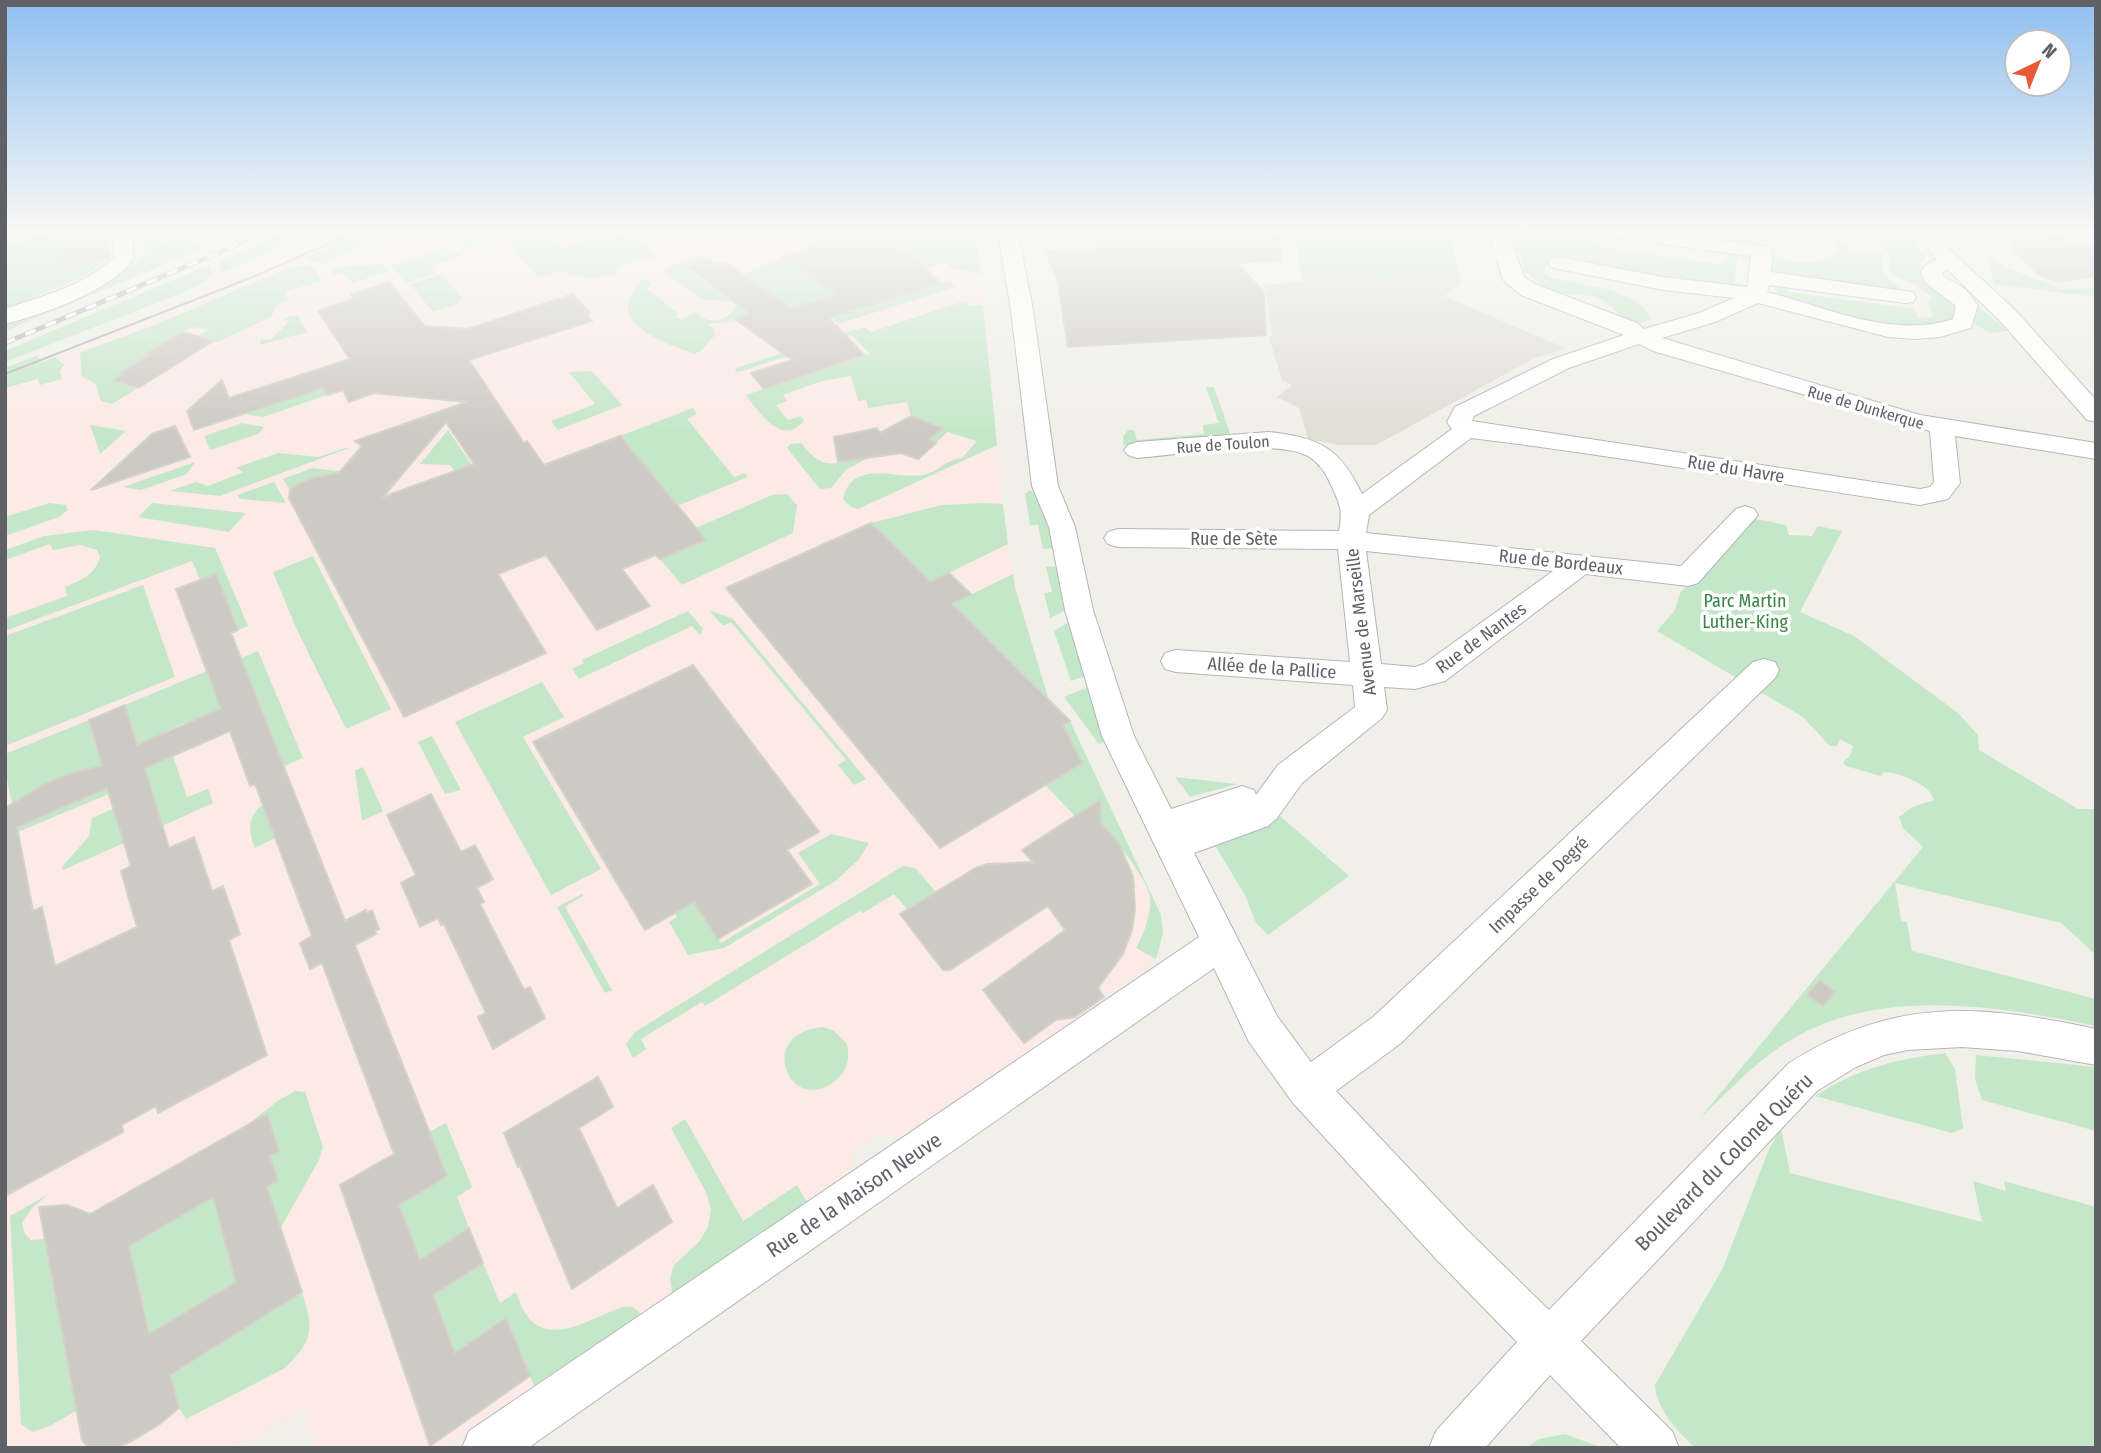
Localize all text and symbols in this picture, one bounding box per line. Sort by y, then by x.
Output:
north arrow [2003,28,2073,98]
text: N [2037,39,2061,63]
street label: Rue de Dunkerque [1805,382,1926,433]
street label: Rue de Toulon [1176,432,1270,457]
street label: Rue du Havre [1686,450,1786,488]
street label: Rue de Sète [1190,528,1278,550]
street label: Rue de Bordeaux [1498,545,1624,579]
street label: Avenue de Marseille [1341,547,1381,697]
park label: Parc Martin Luther-King [1702,590,1788,633]
street label: Rue de Nantes [1431,598,1531,678]
street label: Allée de la Pallice [1207,653,1337,683]
street label: Impasse de Degré [1485,832,1594,938]
street label: Boulevard du Colonel Quéru [1630,1068,1818,1256]
street label: Rue de la Maison Neuve [762,1127,946,1263]

